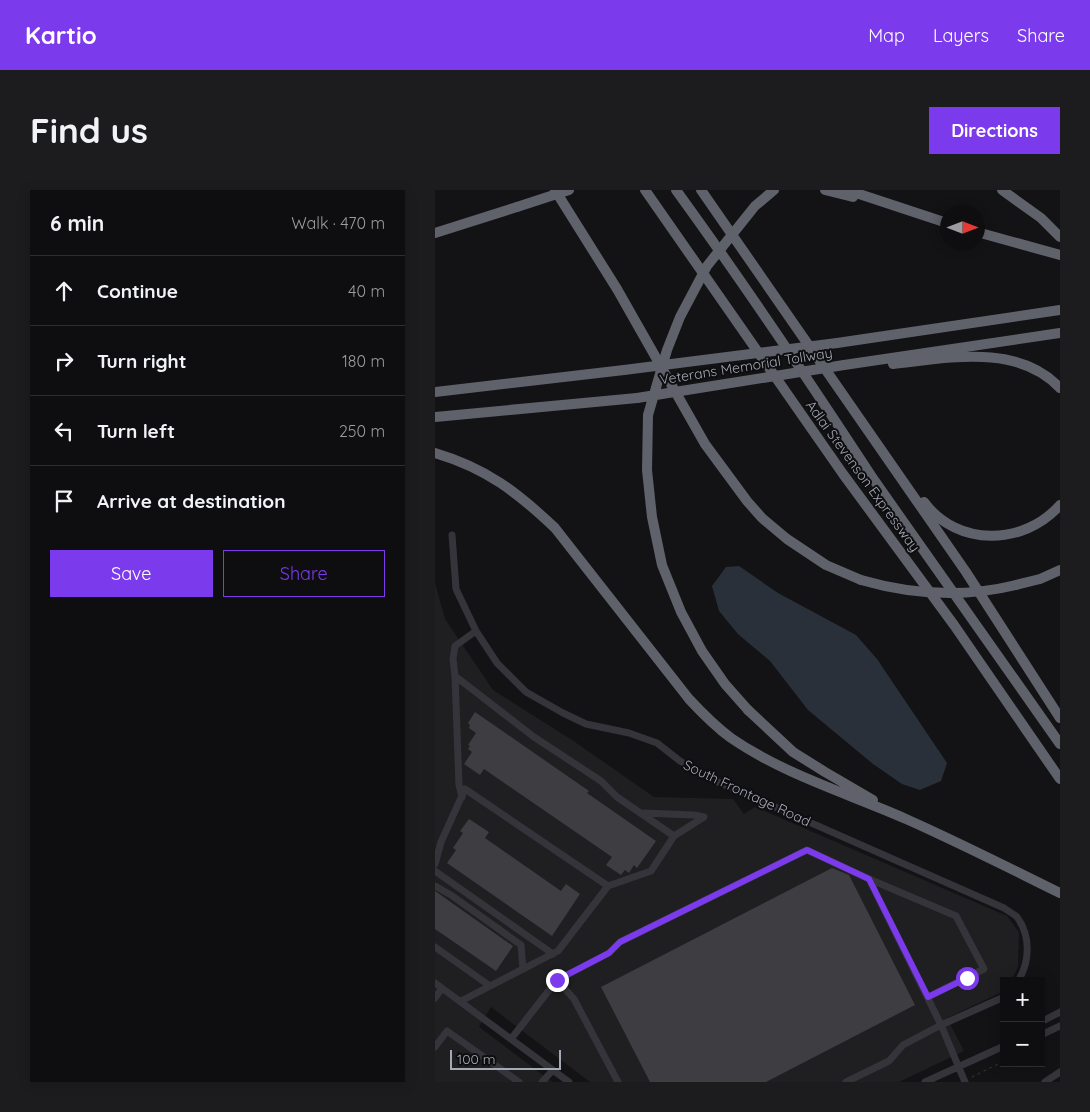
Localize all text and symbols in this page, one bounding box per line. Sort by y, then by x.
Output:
text: Kartio [25,20,97,50]
text: Map [868,24,905,47]
text: Layers [933,24,989,47]
text: Share [1017,24,1065,47]
button: Directions [929,107,1060,154]
text: Find us [30,108,148,152]
north arrow [940,205,985,250]
text: 6 min [50,210,104,236]
text: Walk · 470 m [291,213,385,233]
icon: ahead [50,277,78,305]
text: Continue [97,279,178,303]
text: 40 m [348,281,385,301]
street label: Veterans Memorial Tollway [658,343,834,389]
icon: right [50,347,78,375]
text: Turn right [97,349,186,373]
text: 180 m [342,351,385,371]
street label: Adlai Stevenson Expressway [802,397,924,555]
icon: left [50,417,78,445]
text: Turn left [97,419,175,443]
text: 250 m [339,421,385,441]
icon: arrive [50,487,78,515]
text: Arrive at destination [97,489,286,513]
button: Save [50,550,213,597]
button: Share [223,550,385,597]
street label: South Frontage Road [680,756,814,830]
route start [956,967,979,990]
route end [546,969,569,992]
map controls [1000,977,1045,1067]
button: + [1000,977,1045,1022]
button: − [1000,1022,1045,1067]
scale bar [450,1047,561,1070]
text: 100 m [457,1050,495,1068]

